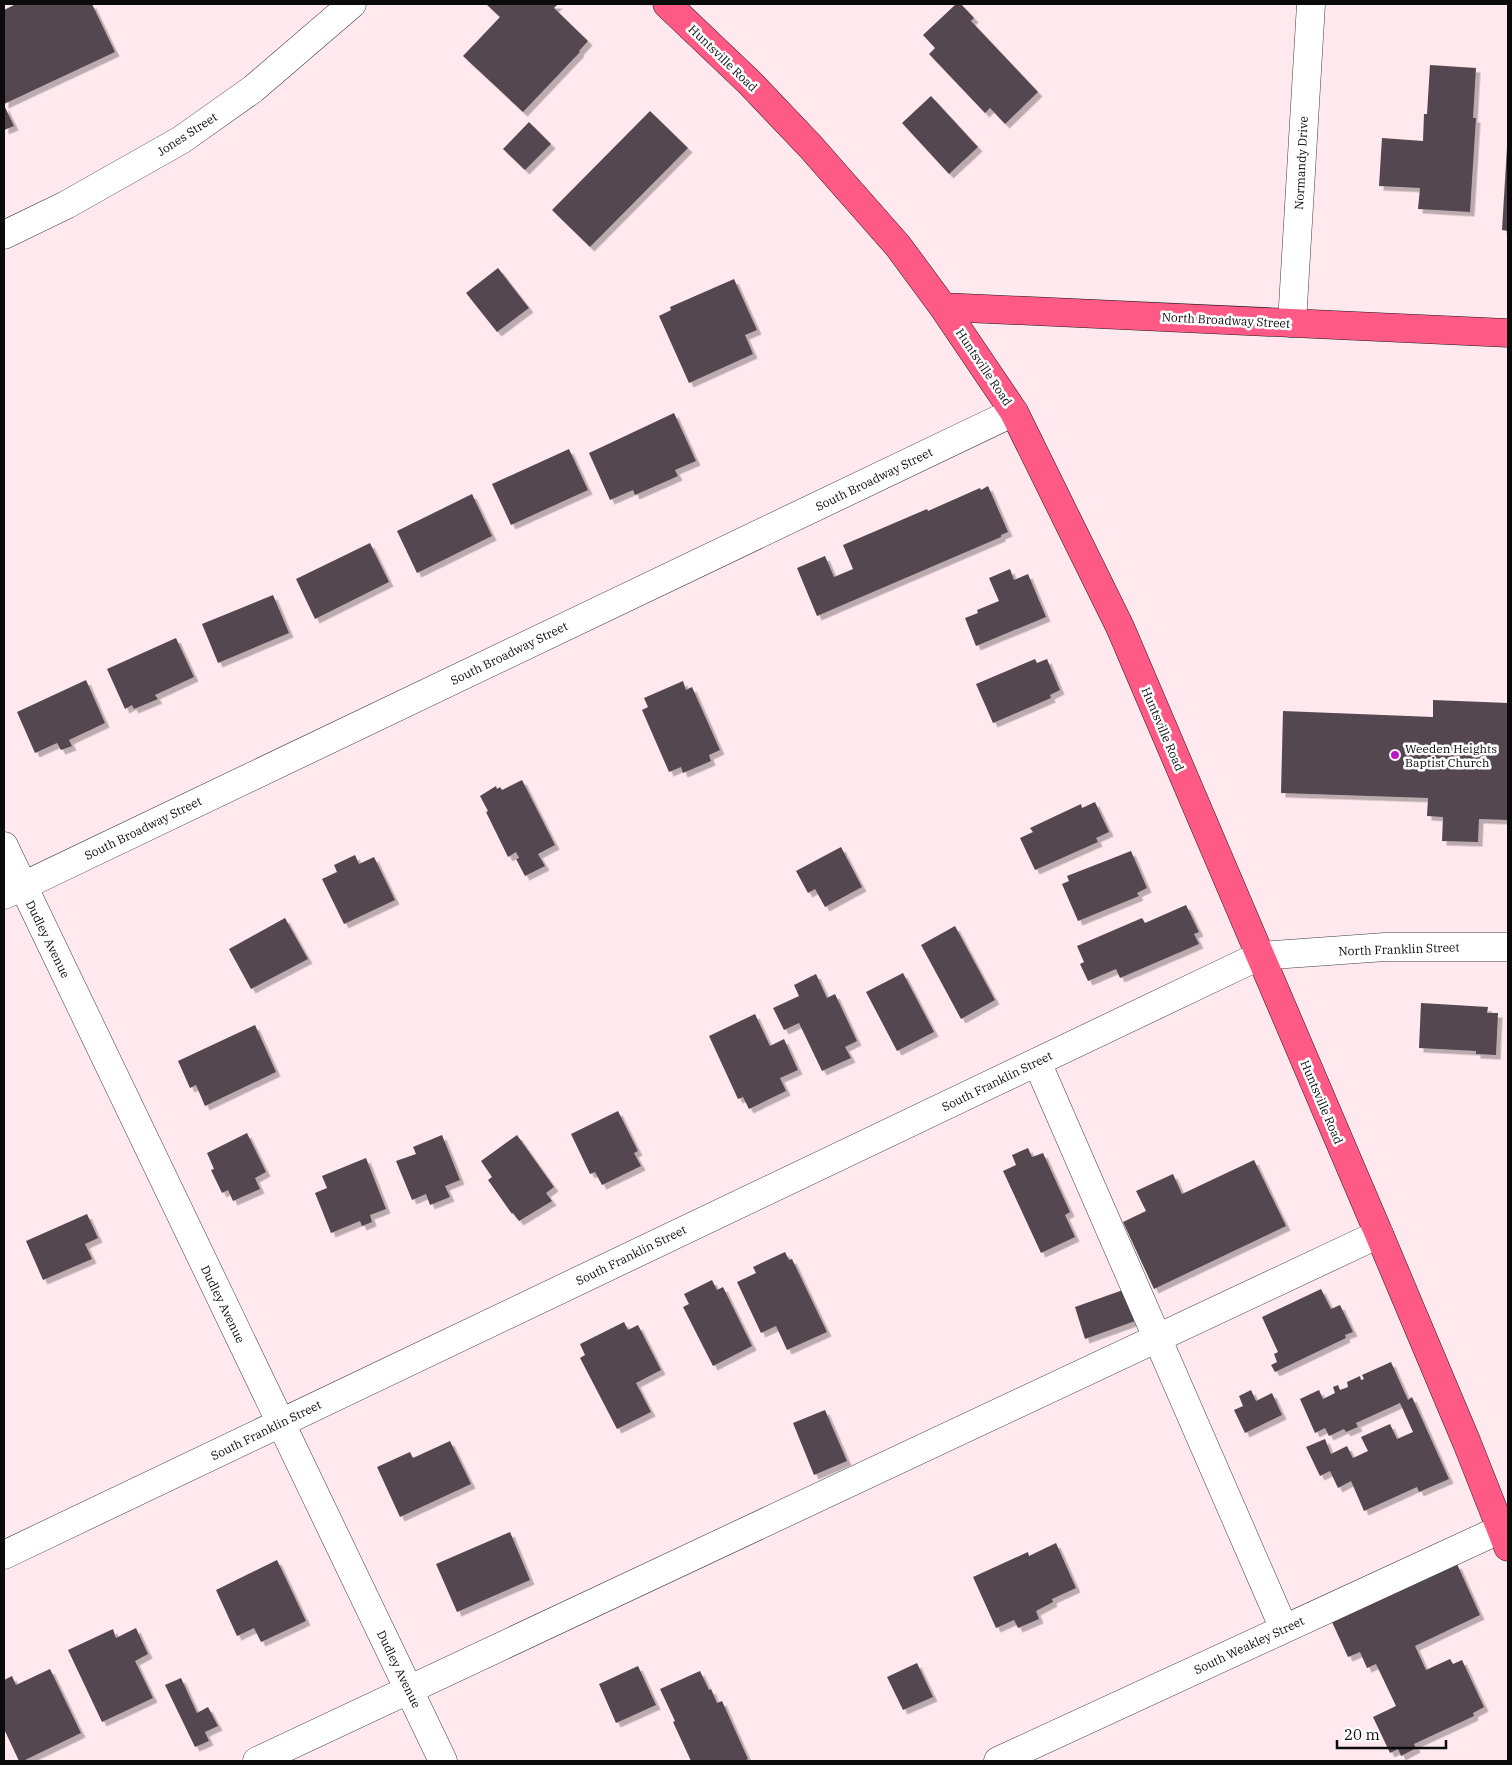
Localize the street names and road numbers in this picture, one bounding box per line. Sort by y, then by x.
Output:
street label: Huntsville Road [686,21,760,95]
street label: Jones Street [154,109,220,159]
street label: Normandy Drive [1291,116,1311,210]
street label: North Broadway Street [1161,309,1291,331]
street label: Huntsville Road [953,326,1015,408]
street label: South Broadway Street [813,444,935,514]
street label: South Broadway Street [448,618,570,688]
street label: Huntsville Road [1139,685,1187,773]
street label: South Broadway Street [82,793,204,863]
street label: Dudley Avenue [23,898,73,980]
street label: North Franklin Street [1338,939,1460,959]
street label: South Franklin Street [939,1048,1055,1114]
street label: Huntsville Road [1298,1058,1346,1146]
street label: South Franklin Street [573,1222,689,1288]
street label: Dudley Avenue [198,1263,248,1345]
street label: South Franklin Street [208,1397,324,1463]
street label: South Weakley Street [1192,1613,1306,1677]
street label: Dudley Avenue [374,1628,424,1710]

